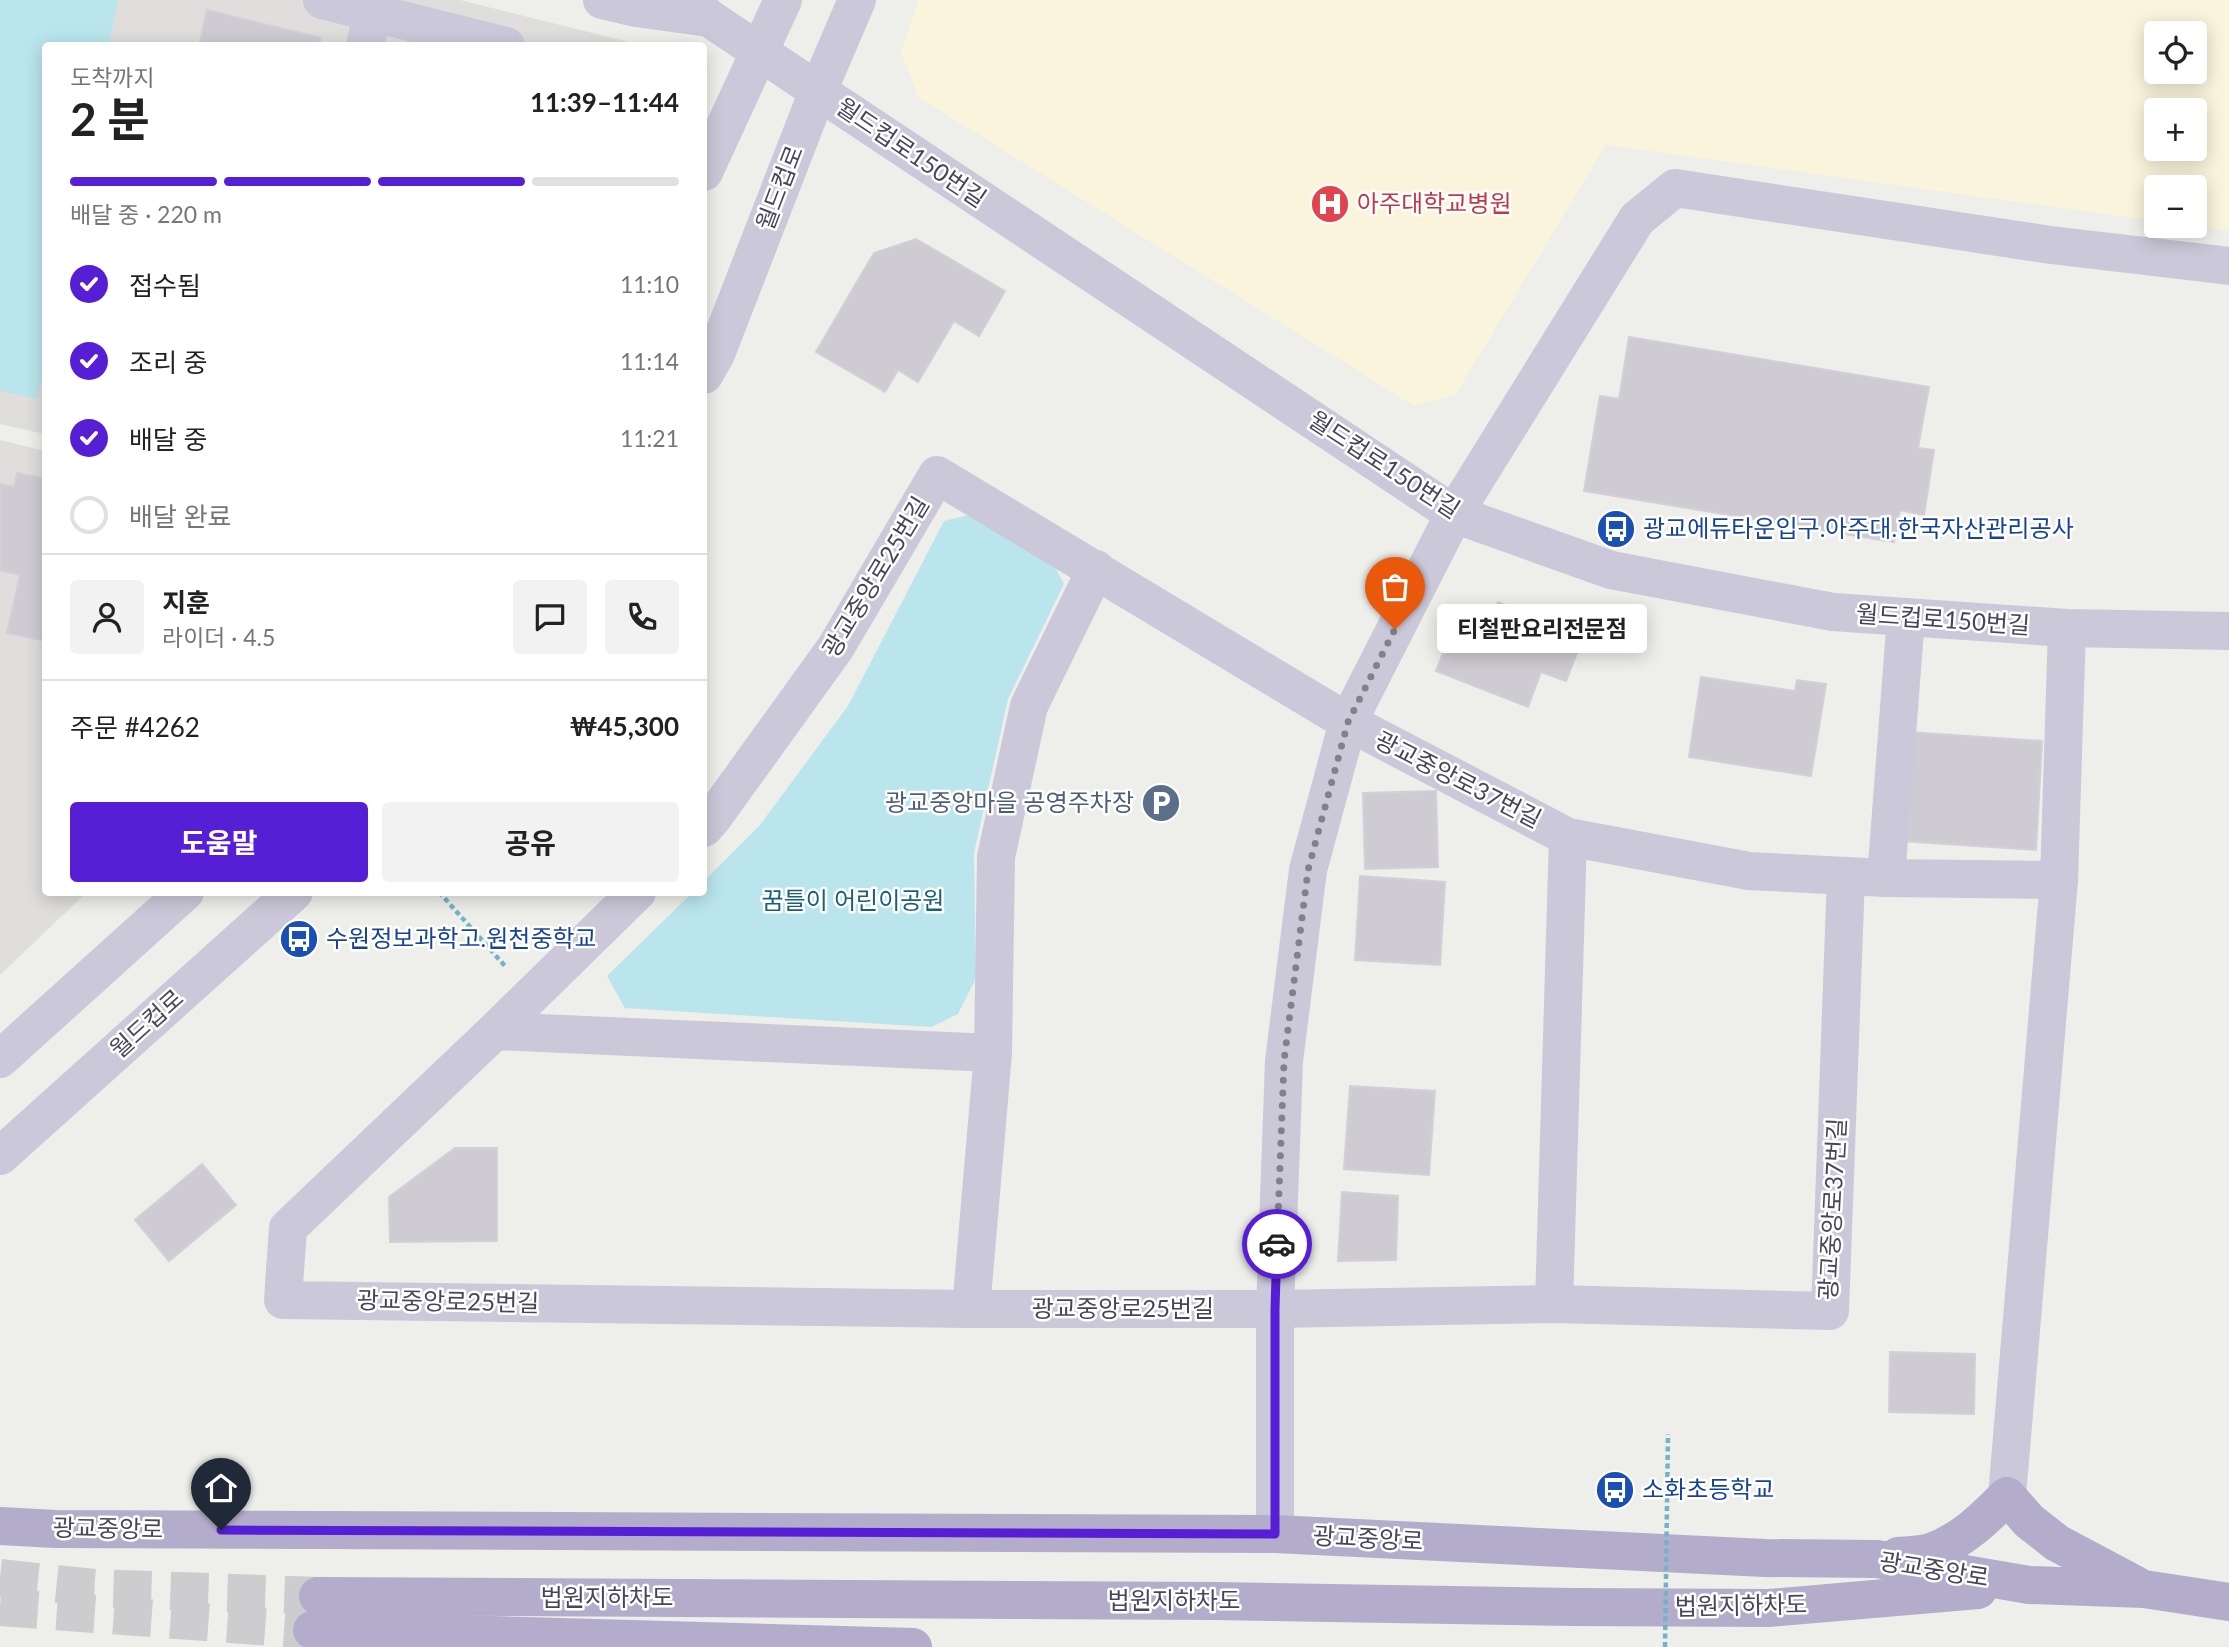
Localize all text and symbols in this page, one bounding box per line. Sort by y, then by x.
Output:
map controls [2144,21,2207,238]
button: locate [2144,21,2207,84]
text: 도착까지 [70,63,155,91]
text: 11:39–11:44 [530,86,679,118]
text: 2 분 [70,91,150,146]
street label: 월드컵로150번길 [832,91,992,212]
button: + [2144,98,2207,161]
street label: 월드컵로 [749,141,808,234]
button: − [2144,175,2207,238]
hospital icon: 아주대학교병원 [1309,183,1351,225]
place label: 아주대학교병원 [1357,188,1512,217]
text: 배달 중 · 220 m [70,200,222,228]
icon: check [70,265,108,303]
text: 접수됨 [129,269,201,301]
text: 11:10 [620,270,679,298]
icon: check [70,342,108,380]
text: 조리 중 [129,346,207,378]
text: 11:14 [620,347,679,375]
street label: 월드컵로150번길 [1304,404,1466,523]
icon: check [70,419,108,457]
text: 배달 중 [129,423,207,455]
text: 11:21 [620,424,679,452]
street label: 광교중앙로25번길 [815,491,934,662]
text: 배달 완료 [129,500,231,532]
bus stop icon: 광교에듀타운입구.아주대.한국자산관리공사 [1595,508,1637,550]
place label: 광교에듀타운입구.아주대.한국자산관리공사 [1643,513,2074,542]
pin [1365,557,1425,629]
icon: bag [1376,568,1414,606]
button: person [70,580,144,654]
button: chat [513,580,587,654]
button: phone [605,580,679,654]
text: 지훈 [162,586,210,618]
street label: 월드컵로150번길 [1855,598,2031,639]
callout: 티철판요리전문점 [1437,604,1647,654]
text: 티철판요리전문점 [1457,614,1627,642]
text: 라이더 · 4.5 [162,623,275,651]
text: ₩45,300 [569,710,679,742]
text: 주문 #4262 [70,711,200,743]
street label: 광교중앙로37번길 [1371,724,1547,833]
parking icon: 광교중앙마을 공영주차장 [1140,782,1182,824]
place label: 광교중앙마을 공영주차장 [885,787,1134,816]
button: 도움말 [70,802,368,882]
button: 공유 [382,802,679,882]
park label: 꿈틀이 어린이공원 [762,885,944,914]
bus stop icon: 수원정보과학고.원천중학교 [278,918,320,960]
place label: 수원정보과학고.원천중학교 [326,923,597,952]
street label: 월드컵로 [103,983,189,1063]
street label: 광교중앙로37번길 [1812,1117,1851,1301]
courier [1242,1209,1312,1279]
icon: car [1258,1225,1296,1263]
street label: 광교중앙로25번길 [357,1284,539,1317]
street label: 광교중앙로25번길 [1032,1293,1214,1322]
pin [191,1458,251,1530]
icon: home [202,1469,240,1507]
bus stop icon: 소화초등학교 [1594,1469,1636,1511]
place label: 소화초등학교 [1642,1474,1774,1503]
street label: 광교중앙로 [53,1512,163,1543]
street label: 광교중앙로 [1312,1520,1424,1555]
street label: 광교중앙로 [1877,1546,1991,1591]
street label: 법원지하차도 [541,1582,673,1611]
street label: 법원지하차도 [1108,1585,1240,1614]
street label: 법원지하차도 [1674,1589,1807,1620]

